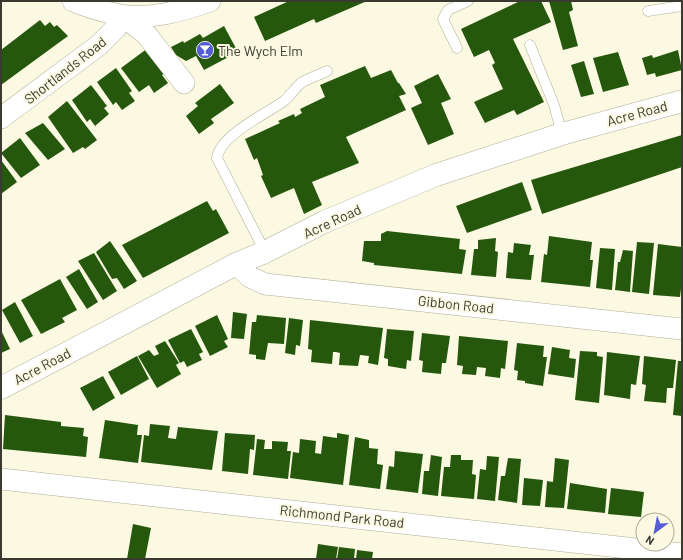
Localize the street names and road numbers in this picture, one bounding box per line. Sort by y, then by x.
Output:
street label: Shortlands Road [21,33,109,107]
street label: Acre Road [605,97,669,129]
street label: Acre Road [300,200,364,242]
street label: Gibbon Road [417,292,495,316]
street label: Acre Road [11,344,73,388]
street label: Richmond Park Road [279,501,405,531]

